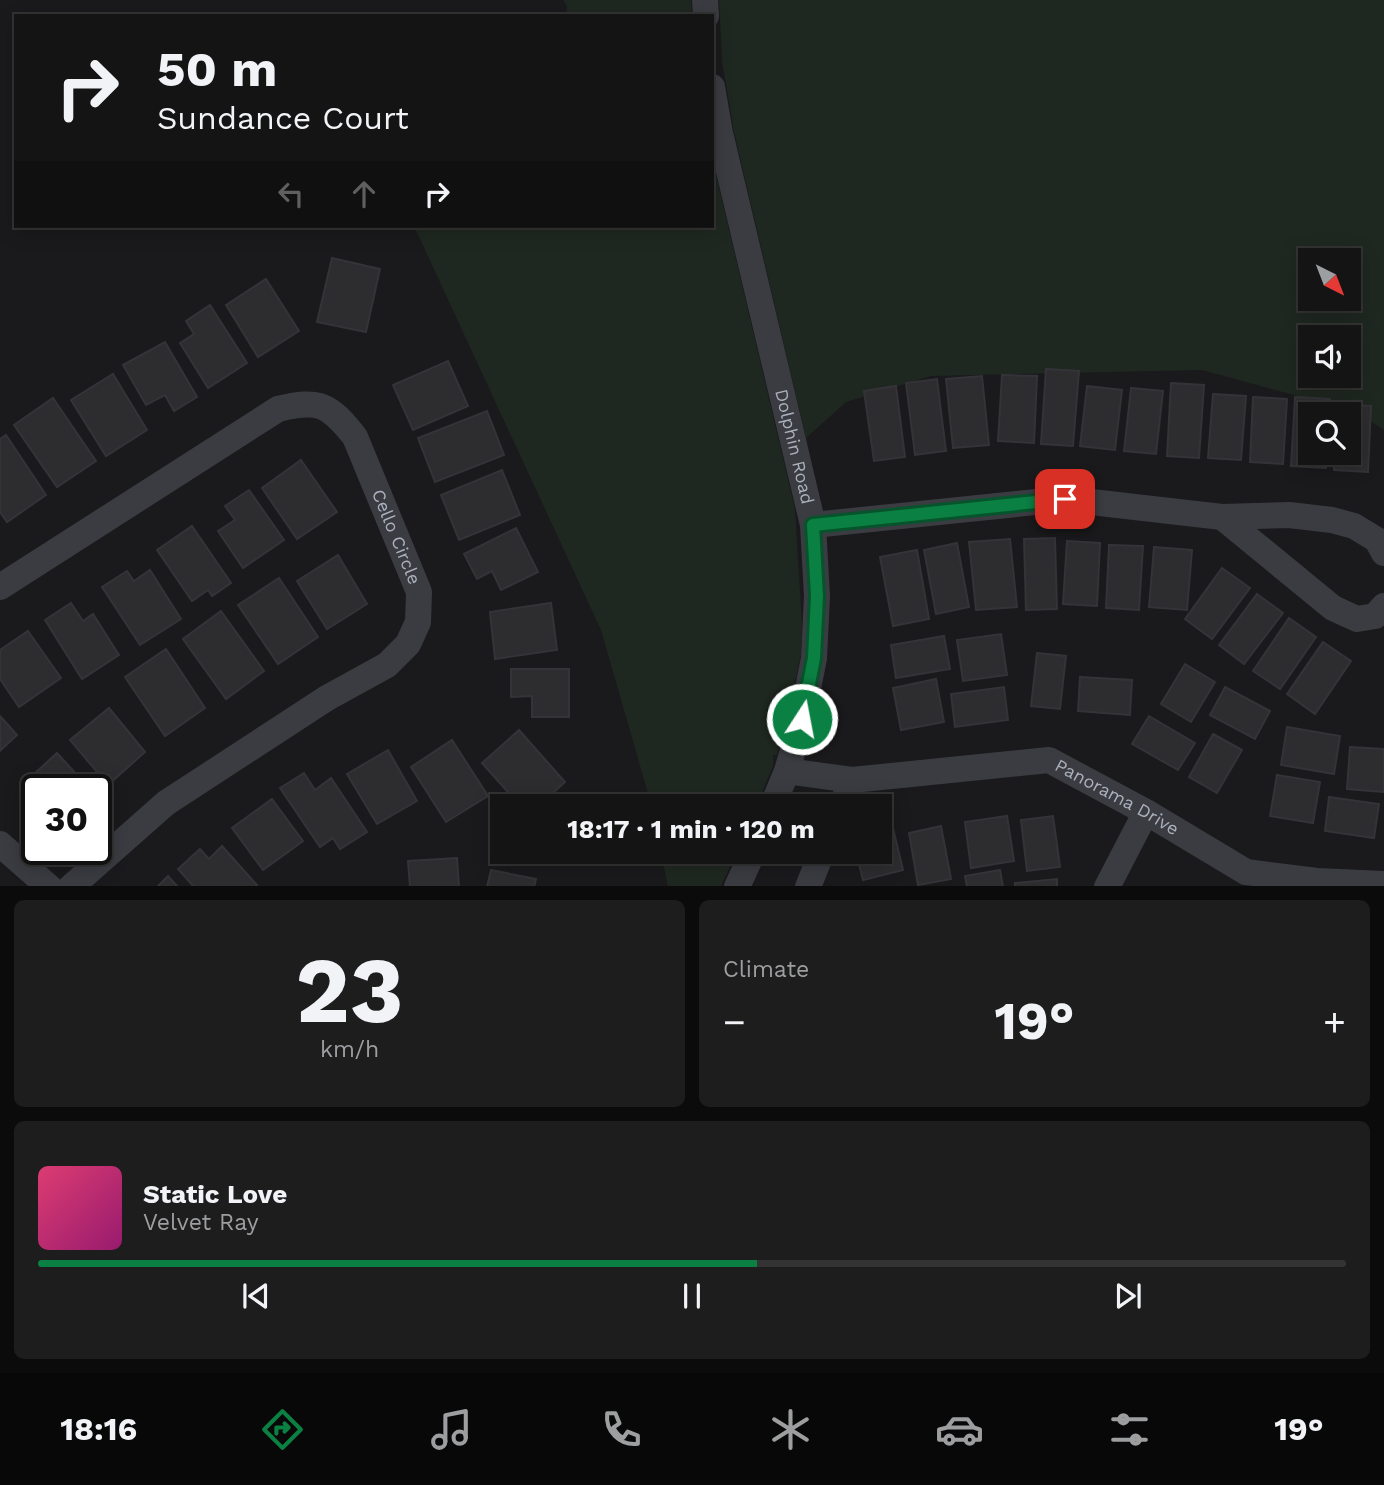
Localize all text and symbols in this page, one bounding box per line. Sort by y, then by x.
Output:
text: 50 m [157,40,277,98]
icon: right [42,42,133,133]
text: Sundance Court [157,99,409,137]
icon: left [272,175,310,213]
icon: ahead [345,175,383,213]
icon: right [418,175,456,213]
north arrow [1298,248,1362,312]
map controls [1298,248,1361,465]
button: sound [1298,325,1361,388]
street label: Dolphin Road [771,387,819,506]
button: search [1298,402,1361,465]
pin [1035,469,1095,529]
icon: arrive [1046,480,1084,518]
street label: Cello Circle [368,486,426,587]
position arrow [765,682,839,756]
street label: Panorama Drive [1051,754,1183,839]
speed limit sign: 30 [21,774,112,865]
text: 18:17 · 1 min · 120 m [567,814,815,844]
text: 23 [295,937,404,1044]
text: Climate [723,956,809,983]
text: 19° [994,991,1075,1052]
text: − [723,1000,746,1044]
text: + [1323,1000,1346,1044]
text: km/h [320,1036,379,1063]
text: Static Love [143,1179,287,1209]
text: Velvet Ray [143,1209,259,1236]
icon: previous [237,1277,275,1315]
icon: pause [673,1277,711,1315]
icon: next [1109,1277,1147,1315]
icon: directions [258,1405,307,1454]
icon: music [427,1405,476,1454]
icon: phone [597,1405,646,1454]
icon: climate [766,1405,815,1454]
icon: car [935,1405,984,1454]
icon: filters [1105,1405,1154,1454]
text: 18:16 [60,1410,137,1448]
text: 19° [1274,1410,1324,1448]

